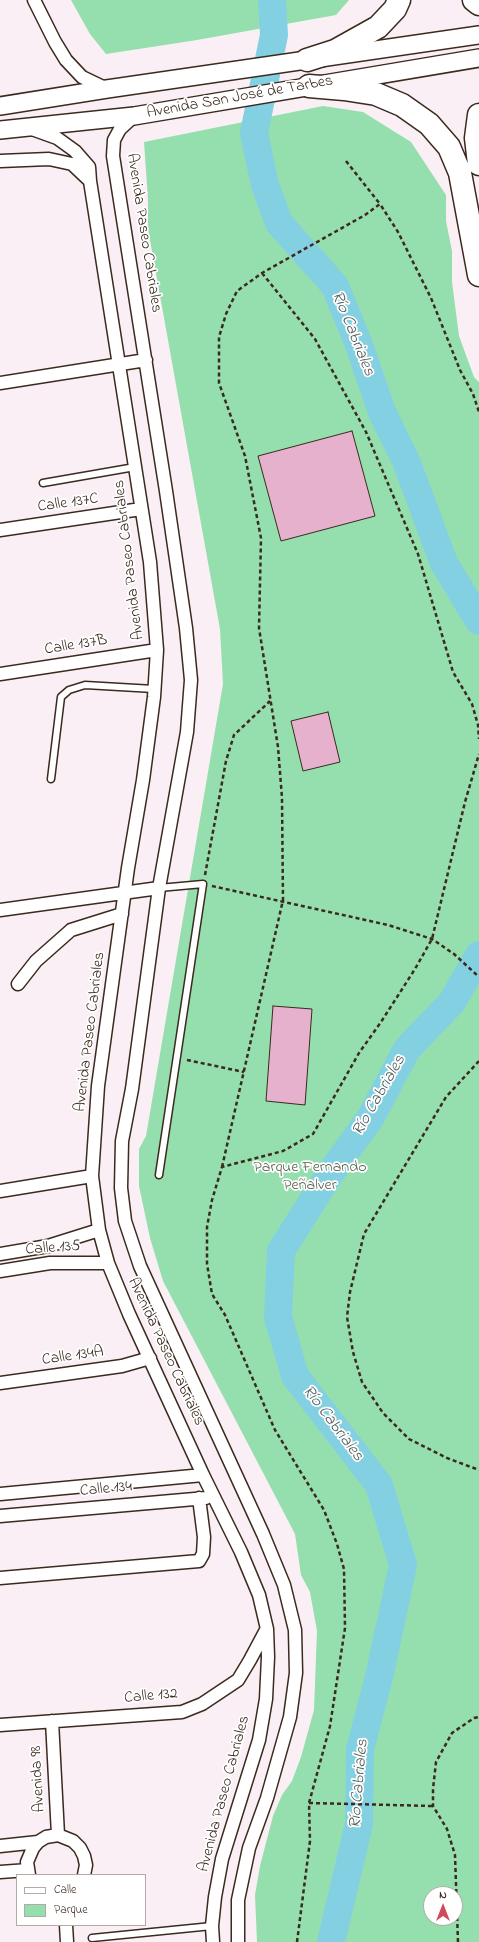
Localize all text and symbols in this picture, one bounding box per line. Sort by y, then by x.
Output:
street label: Avenida San José de Tarbes [145,72,335,124]
street label: Avenida Paseo Cabriales [121,152,165,314]
water label: Río Cabriales [326,289,378,379]
street label: Avenida Paseo Cabriales [111,479,149,641]
street label: Calle 137C [36,490,100,518]
street label: Calle 137B [43,632,109,660]
street label: Avenida Paseo Cabriales [72,951,110,1113]
water label: Río Cabriales [349,1052,411,1140]
park label: Parque Fernando Peñalver [253,1158,367,1196]
street label: Calle 135 [25,1238,81,1260]
street label: Avenida Paseo Cabriales [122,1275,208,1429]
street label: Calle 134A [41,1343,105,1371]
water label: Río Cabriales [297,1382,367,1466]
street label: Calle 134 [79,1478,133,1502]
street label: Calle 132 [123,1685,179,1709]
street label: Avenida Paseo Cabriales [195,1714,255,1874]
water label: Río Cabriales [346,1738,374,1830]
street label: Avenida 98 [28,1745,50,1813]
legend [16,1874,146,1926]
text: Calle [54,1881,76,1899]
north arrow [423,1886,463,1926]
text: N [439,1887,447,1903]
text: Parque [54,1901,88,1919]

